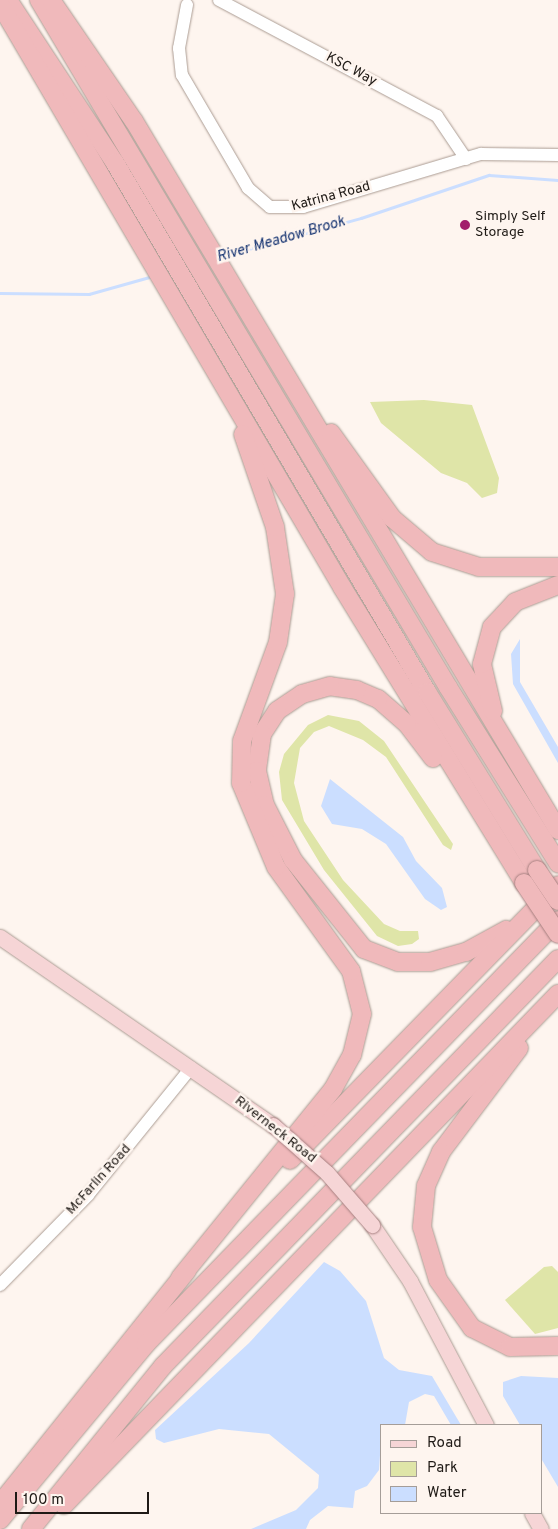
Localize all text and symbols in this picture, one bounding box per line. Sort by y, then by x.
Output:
street label: KSC Way [322,50,380,90]
street label: Katrina Road [290,178,372,216]
place label: Simply Self Storage [475,209,545,242]
water label: River Meadow Brook [215,213,347,267]
marker: Simply Self Storage [459,219,471,231]
street label: Riverneck Road [231,1093,319,1167]
street label: McFarlin Road [63,1141,135,1219]
legend [380,1424,543,1514]
text: Road [427,1434,462,1453]
text: Park [427,1459,458,1478]
scale bar [18,1482,151,1514]
text: Water [427,1484,466,1503]
text: 100 m [23,1491,64,1510]

